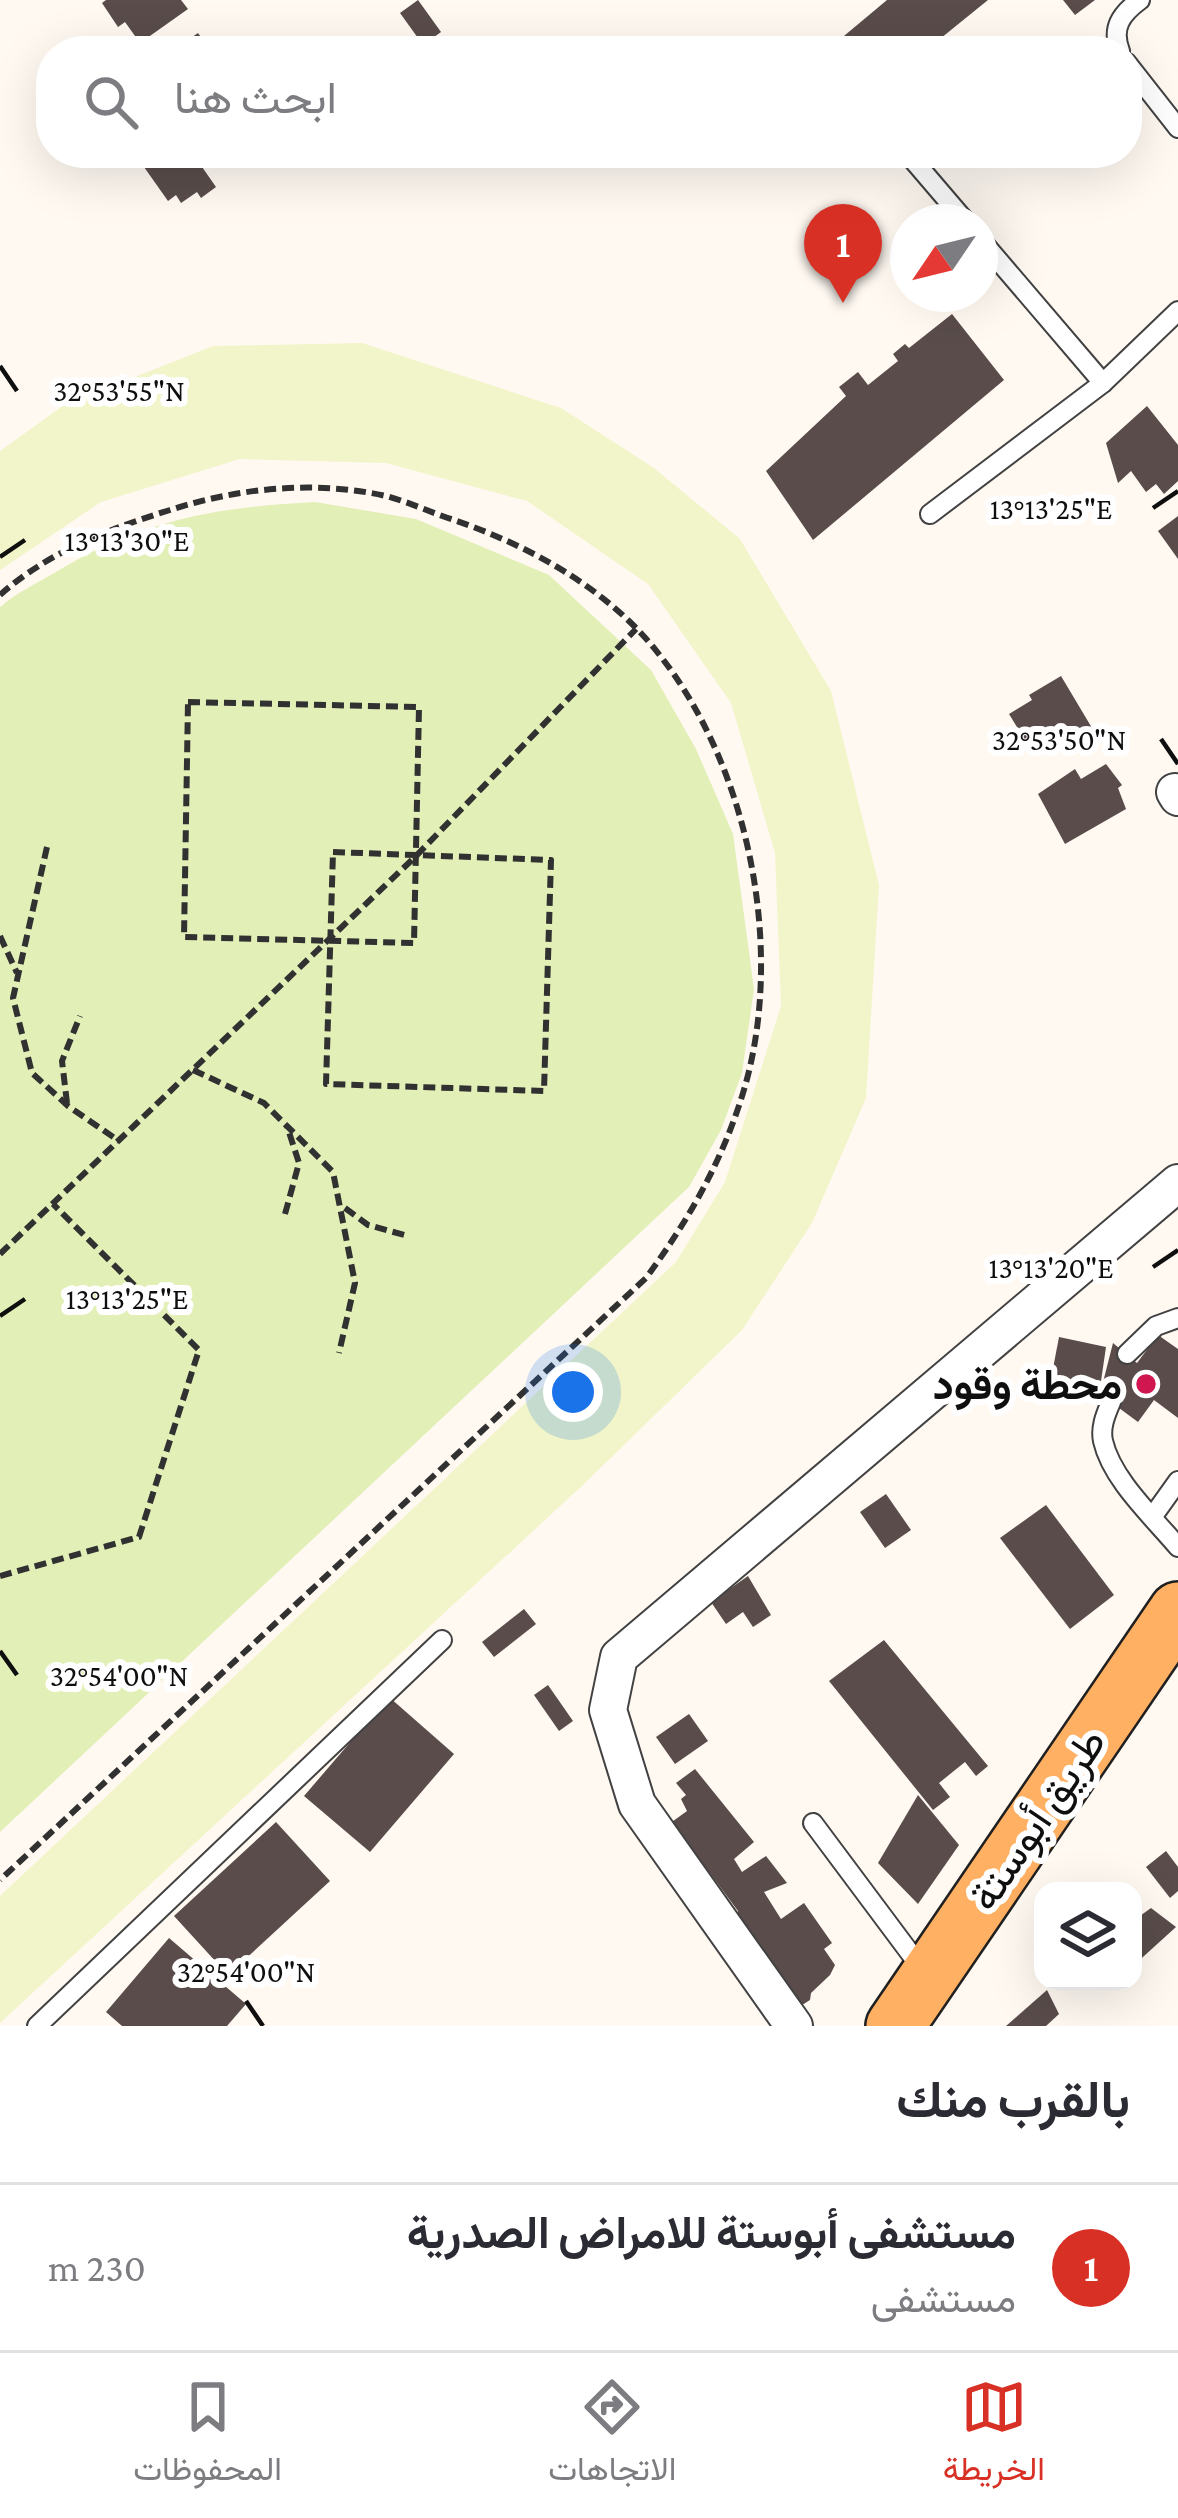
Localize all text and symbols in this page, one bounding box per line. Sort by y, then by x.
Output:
search box [36,36,1142,168]
icon: search [78,69,144,135]
text: ابحث هنا [174,73,337,123]
pin: 1 [804,204,882,303]
north arrow [890,204,998,312]
text: 32°53'55"N [53,374,185,407]
text: 13°13'25"E [990,492,1112,525]
text: 13°13'30"E [65,524,189,557]
text: 32°53'50"N [992,723,1126,756]
text: 13°13'20"E [988,1251,1114,1284]
text: 13°13'25"E [66,1282,188,1315]
place label: محطة وقود [933,1361,1122,1411]
your location [543,1362,603,1422]
marker: محطة وقود [1133,1371,1159,1397]
text: 32°54'00"N [50,1659,188,1692]
street label: طريق أبوستة [959,1719,1117,1920]
map controls [1034,1882,1142,1990]
button: layers [1034,1882,1142,1990]
text: 32°54'00"N [177,1955,315,1988]
text: بالقرب منك [896,2071,1130,2128]
text: مستشفى أبوستة للامراض الصدرية [407,2208,1016,2258]
text: 230 m [48,2246,146,2289]
text: 1 [1084,2246,1098,2289]
text: مستشفى [871,2277,1016,2320]
tab: المحفوظات [133,2374,282,2498]
tab: الاتجاهات [548,2374,676,2498]
tab: الخريطة [943,2374,1045,2498]

